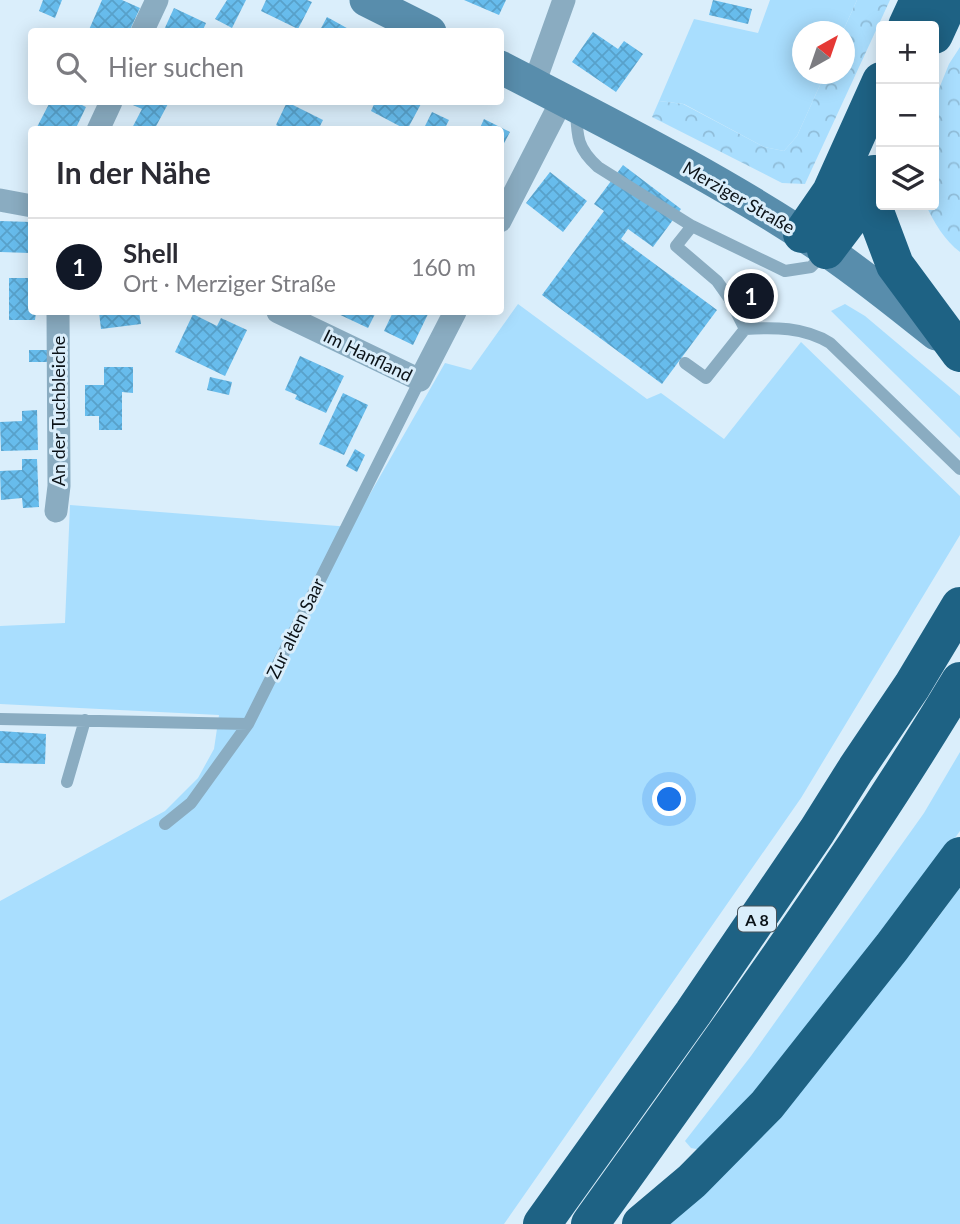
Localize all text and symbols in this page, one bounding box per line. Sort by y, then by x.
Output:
north arrow [792,21,855,84]
map controls [876,21,939,210]
button: + [876,21,939,84]
search box [28,28,504,105]
icon: search [52,48,90,86]
text: Hier suchen [108,51,244,83]
button: − [876,84,939,147]
button: layers [876,147,939,210]
text: In der Nähe [56,154,211,190]
street label: Merziger Straße [679,156,799,238]
text: Shell [123,237,179,269]
text: 1 [72,253,86,281]
text: 160 m [411,253,476,281]
text: Ort · Merziger Straße [123,269,336,297]
pin: 1 [728,270,774,322]
street label: Im Hanfland [320,324,416,386]
street label: An der Tuchbleiche [47,336,69,486]
street label: Zur alten Saar [261,574,329,682]
your location [652,782,686,816]
road number: A 8 [738,906,776,931]

